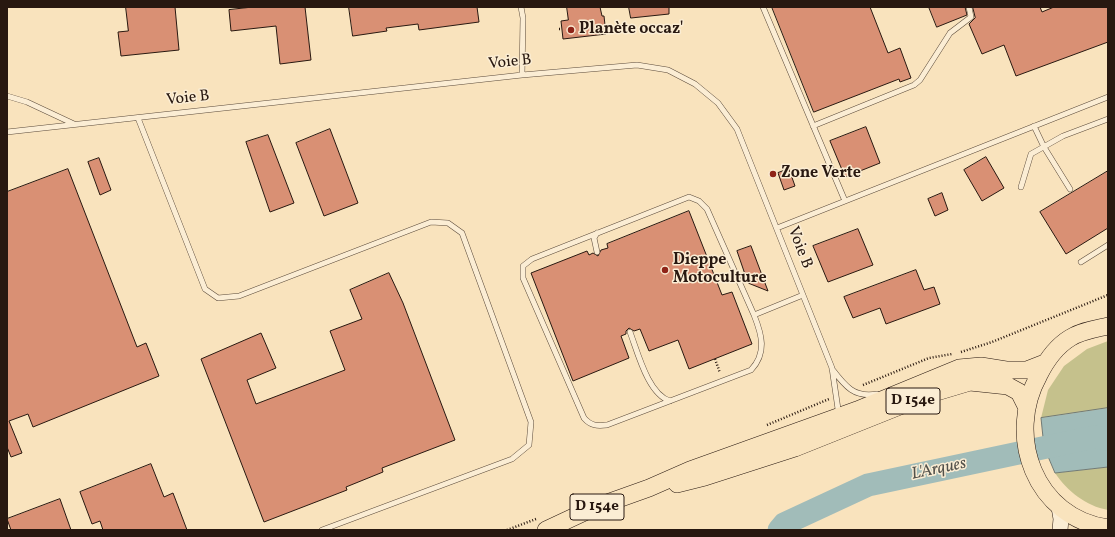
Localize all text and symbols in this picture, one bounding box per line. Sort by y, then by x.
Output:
place label: Planète occaz' [579,20,683,40]
marker: Planète occaz' [566,25,576,35]
street label: Voie B [487,51,533,75]
street label: Voie B [165,87,211,111]
place label: Zone Verte [781,164,861,184]
marker: Zone Verte [768,169,778,179]
street label: Voie B [782,224,816,272]
place label: Dieppe Motoculture [673,251,767,289]
marker: Dieppe Motoculture [660,265,670,275]
road number: D 154e [886,388,940,414]
water label: L'Arques [910,454,968,486]
road number: D 154e [570,494,624,520]

